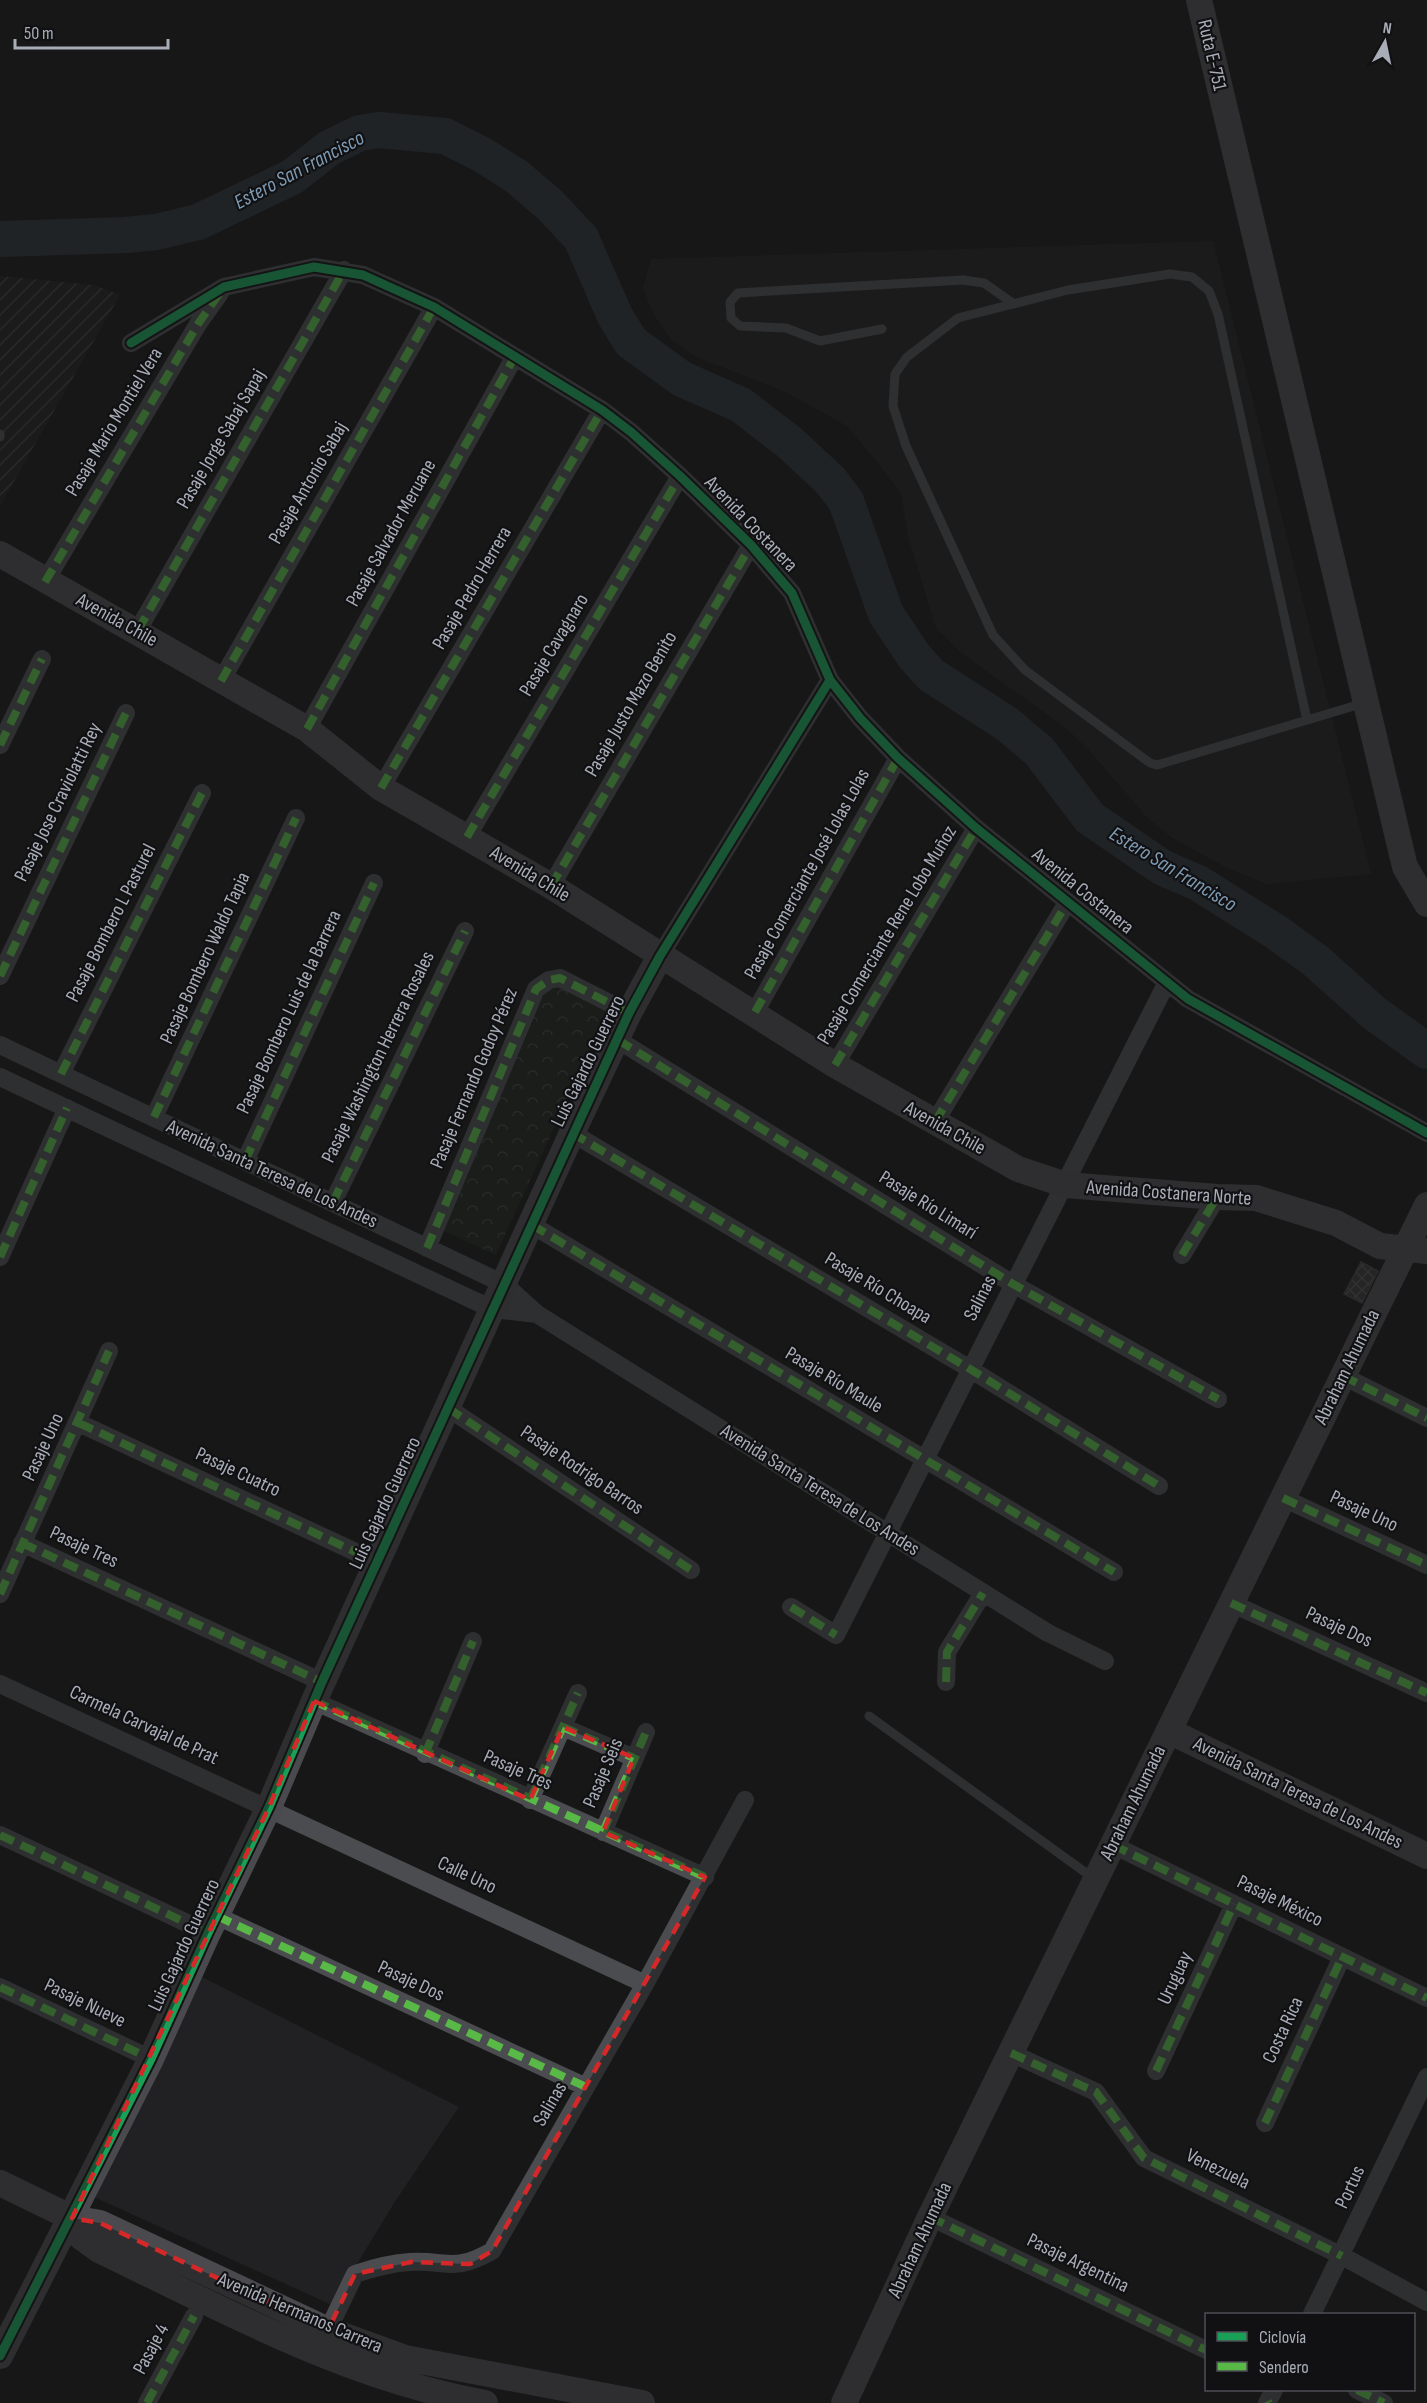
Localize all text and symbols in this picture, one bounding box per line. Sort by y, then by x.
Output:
scale bar [15,12,168,50]
north arrow [1355,12,1415,72]
street label: Ruta E-751 [1192,17,1232,93]
text: N [1381,19,1393,39]
text: 50 m [24,23,54,44]
water label: Estero San Francisco [230,125,369,215]
street label: Pasaje Mario Montiel Vera [60,343,168,501]
street label: Pasaje Jorge Sabaj Sapaj [171,365,271,513]
street label: Pasaje Antonio Sabaj [263,418,353,548]
street label: Pasaje Salvador Meruane [341,455,441,611]
street label: Avenida Costanera [699,470,803,577]
street label: Pasaje Pedro Herrera [427,522,517,654]
street label: Avenida Chile [71,587,162,652]
street label: Pasaje Cavagnaro [514,589,594,701]
street label: Pasaje Justo Mazo Benito [580,627,682,781]
street label: Pasaje Jose Craviolatti Rey [9,718,107,885]
street label: Pasaje Comerciante José Lolas Lolas [739,765,875,983]
street label: Pasaje Comerciante Rene Lobo Muñoz [812,821,962,1049]
water label: Estero San Francisco [1105,821,1241,917]
street label: Pasaje Bombero L Pasturel [61,840,161,1006]
street label: Avenida Chile [485,840,574,907]
street label: Avenida Costanera [1027,842,1139,939]
street label: Pasaje Bombero Waldo Tapia [155,868,255,1048]
street label: Pasaje Bombero Luis de la Barrera [231,906,347,1118]
street label: Pasaje Washington Herrera Rosales [316,947,440,1167]
street label: Pasaje Fernando Godoy Pérez [425,984,523,1172]
street label: Luis Gajardo Guerrero [546,991,630,1131]
street label: Avenida Chile [899,1095,990,1160]
street label: Avenida Santa Teresa de Los Andes [162,1114,381,1233]
street label: Pasaje Río Limarí [875,1165,982,1245]
street label: Avenida Costanera Norte [1085,1175,1252,1211]
street label: Pasaje Río Choapa [820,1247,936,1329]
street label: Salinas [959,1271,1001,1325]
street label: Abraham Ahumada [1308,1306,1385,1429]
street label: Pasaje Río Maule [781,1341,887,1419]
street label: Pasaje Uno [17,1409,69,1485]
street label: Avenida Santa Teresa de Los Andes [715,1418,924,1561]
street label: Pasaje Rodrigo Barros [516,1420,648,1520]
street label: Luis Gajardo Guerrero [344,1433,426,1573]
street label: Pasaje Cuatro [192,1442,284,1502]
street label: Pasaje Uno [1326,1485,1402,1537]
street label: Pasaje Tres [46,1521,122,1573]
street label: Pasaje Dos [1302,1601,1376,1653]
street label: Carmela Carvajal de Prat [66,1680,222,1770]
street label: Avenida Santa Teresa de Los Andes [1188,1731,1407,1854]
street label: Pasaje Seis [578,1735,628,1811]
street label: Abraham Ahumada [1094,1742,1171,1865]
street label: Pasaje Tres [480,1744,556,1796]
street label: Calle Uno [434,1851,500,1899]
street label: Pasaje México [1233,1870,1327,1932]
street label: Luis Gajardo Guerrero [143,1875,225,2015]
street label: Uruguay [1152,1947,1198,2008]
street label: Pasaje Dos [374,1955,448,2007]
street label: Pasaje Nueve [40,1973,130,2033]
street label: Costa Rica [1257,1993,1309,2067]
street label: Salinas [528,2077,572,2131]
street label: Venezuela [1182,2143,1254,2195]
street label: Portus [1330,2162,1370,2212]
street label: Abraham Ahumada [882,2178,957,2303]
street label: Pasaje Argentina [1023,2228,1133,2298]
street label: Avenida Hermanos Carrera [213,2267,386,2359]
legend [1205,2313,1415,2391]
street label: Pasaje 4 [128,2320,174,2378]
text: Ciclovía [1259,2327,1306,2348]
text: Sendero [1259,2357,1309,2378]

